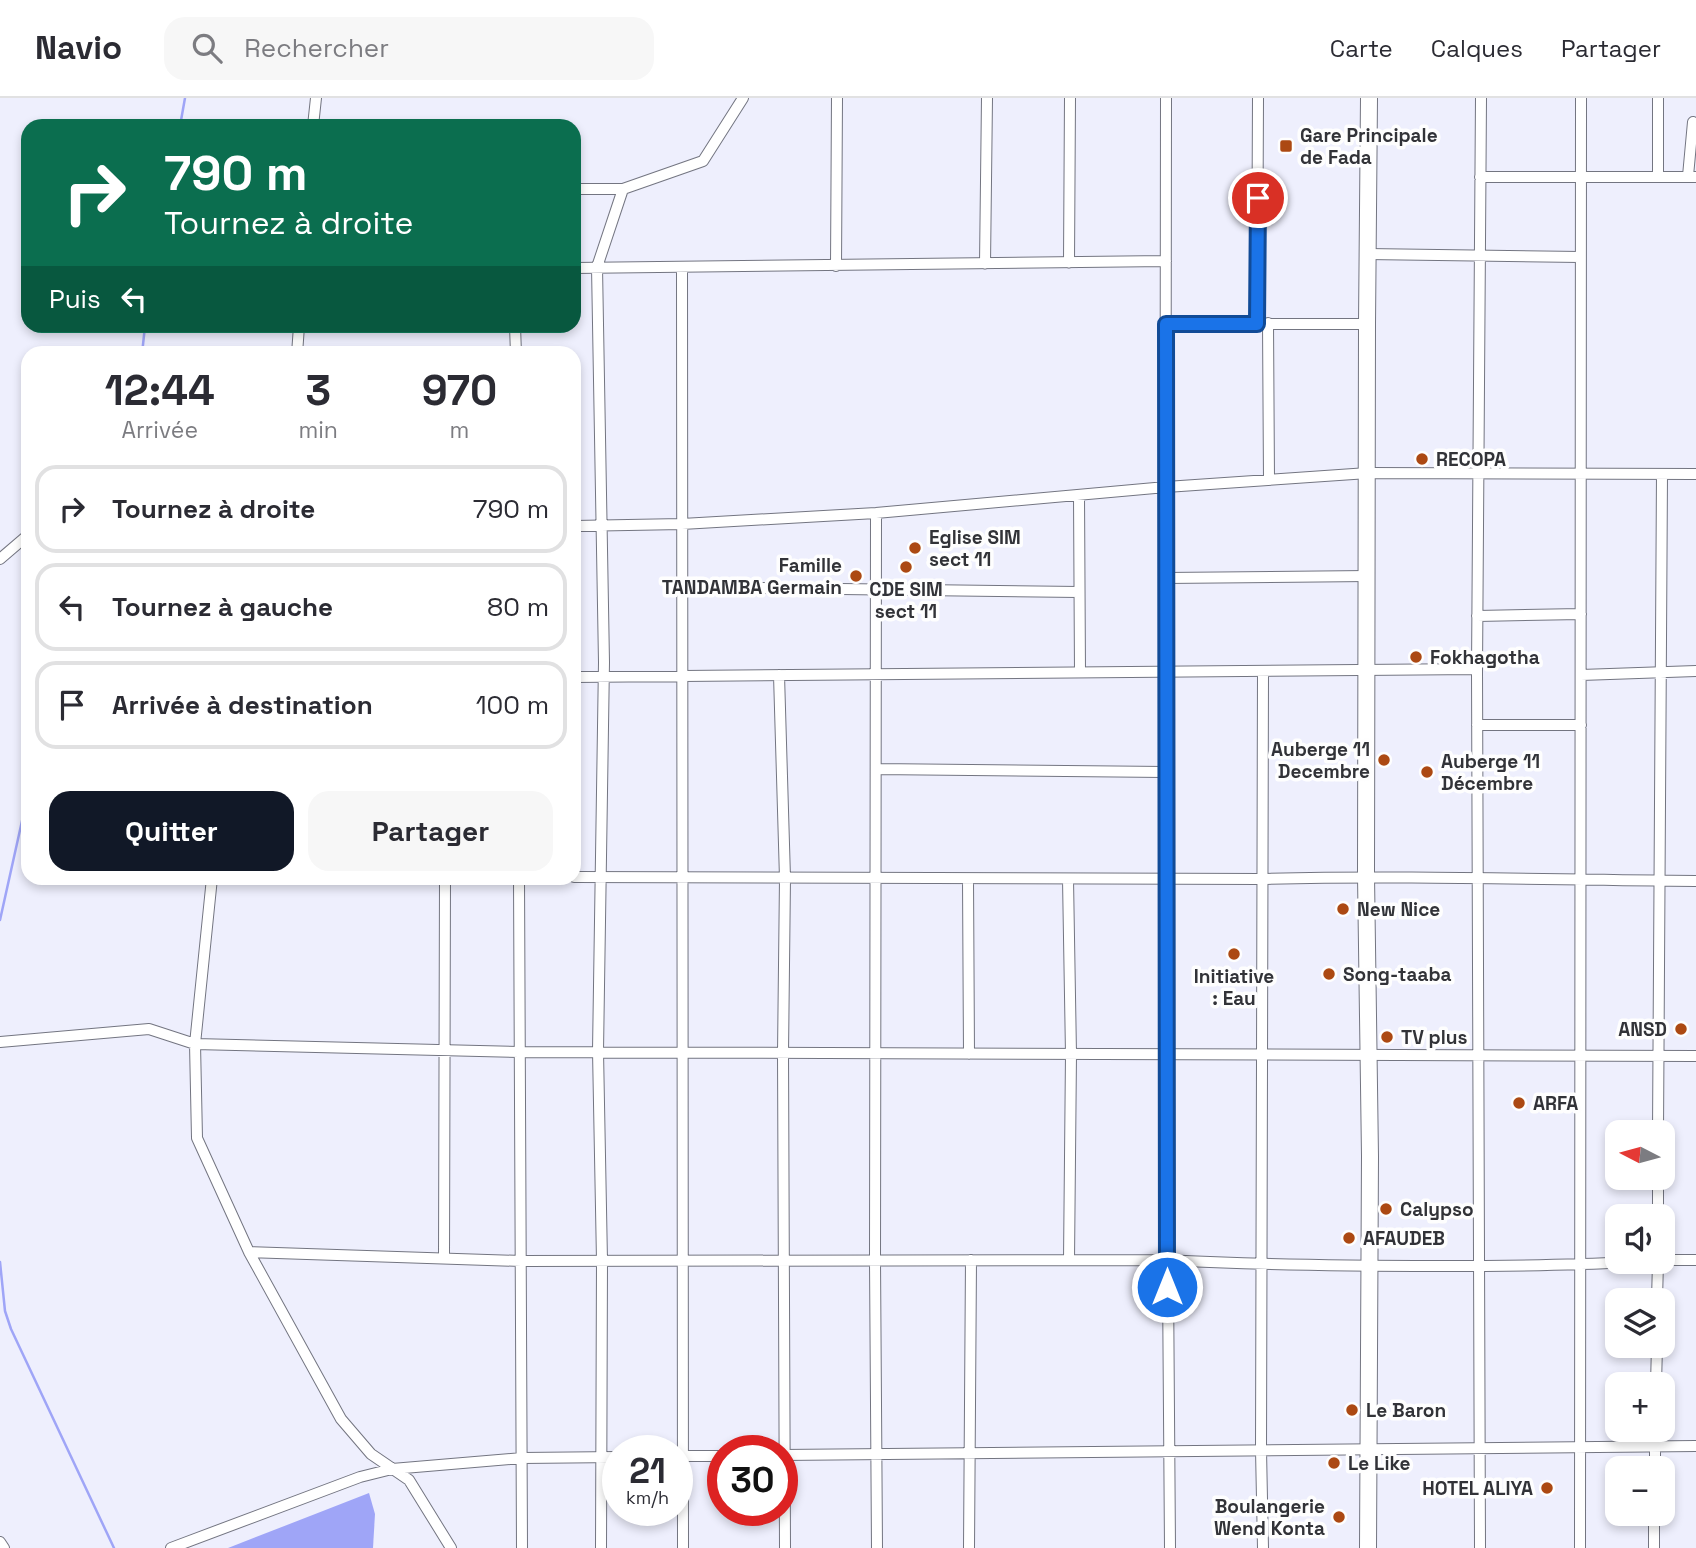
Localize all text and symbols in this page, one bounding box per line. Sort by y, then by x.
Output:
search box [164,17,654,80]
text: Navio [35,27,122,69]
icon: search [188,29,226,67]
text: Rechercher [244,31,389,65]
text: Carte [1330,33,1393,64]
text: Calques [1431,33,1523,64]
text: Partager [1561,33,1661,64]
place label: Gare Principale de Fada [1300,123,1438,170]
marker: Gare Principale de Fada [1278,138,1294,154]
text: 790 m [164,142,307,204]
icon: right [49,147,140,238]
pin [1228,168,1288,228]
icon: arrive [1239,179,1277,217]
text: Tournez à droite [164,203,413,243]
icon: left [115,280,153,318]
text: Puis [49,282,101,316]
text: 12:44 [105,364,215,417]
text: 3 [305,364,331,417]
text: 970 [422,364,497,417]
text: Arrivée [121,415,198,445]
text: min [298,415,338,445]
text: m [450,415,469,445]
place label: RECOPA [1436,447,1506,472]
marker: RECOPA [1414,451,1430,467]
icon: right [53,490,91,528]
text: Tournez à droite [112,492,315,526]
text: 790 m [473,492,549,526]
place label: Eglise SIM sect 11 [929,525,1021,572]
marker: Eglise SIM sect 11 [907,540,923,556]
place label: Famille TANDAMBA Germain [662,553,842,600]
marker: CDE SIM sect 11 [898,559,914,575]
marker: Famille TANDAMBA Germain [848,568,864,584]
place label: CDE SIM sect 11 [869,577,943,624]
icon: left [53,588,91,626]
text: Tournez à gauche [112,590,333,624]
text: 80 m [487,590,549,624]
place label: Fokhagotha [1430,645,1540,670]
marker: Fokhagotha [1408,649,1424,665]
icon: arrive [53,686,91,724]
text: Arrivée à destination [112,688,373,722]
text: 100 m [476,688,549,722]
place label: Auberge 11 Decembre [1271,737,1370,784]
place label: Auberge 11 Décembre [1441,749,1540,796]
marker: Auberge 11 Decembre [1376,752,1392,768]
marker: Auberge 11 Décembre [1419,764,1435,780]
button: Quitter [49,791,294,871]
button: Partager [308,791,553,871]
place label: New Nice [1357,897,1440,922]
marker: New Nice [1335,901,1351,917]
marker: Initiative : Eau [1226,946,1242,962]
place label: Song-taaba [1343,962,1452,987]
place label: Initiative : Eau [1194,964,1274,1011]
marker: Song-taaba [1321,966,1337,982]
place label: ANSD [1618,1017,1667,1042]
marker: ANSD [1673,1021,1689,1037]
place label: TV plus [1401,1025,1467,1050]
marker: TV plus [1379,1029,1395,1045]
place label: ARFA [1533,1091,1578,1116]
marker: ARFA [1511,1095,1527,1111]
north arrow [1605,1120,1675,1190]
map controls [1605,1120,1675,1526]
place label: Calypso [1400,1197,1474,1222]
marker: Calypso [1378,1201,1394,1217]
button: sound [1605,1204,1675,1274]
place label: AFAUDEB [1363,1226,1445,1251]
marker: AFAUDEB [1341,1230,1357,1246]
position arrow [1130,1250,1204,1324]
button: layers [1605,1288,1675,1358]
button: + [1605,1372,1675,1442]
place label: Le Baron [1366,1398,1446,1423]
marker: Le Baron [1344,1402,1360,1418]
speed limit sign: 30 [707,1435,798,1526]
text: 21 [629,1449,666,1493]
place label: Le Like [1348,1451,1411,1476]
marker: Le Like [1326,1455,1342,1471]
button: − [1605,1456,1675,1526]
place label: HOTEL ALIYA [1422,1476,1533,1501]
marker: HOTEL ALIYA [1539,1480,1555,1496]
text: km/h [626,1486,669,1509]
place label: Boulangerie Wend Konta [1214,1494,1325,1541]
marker: Boulangerie Wend Konta [1331,1509,1347,1525]

